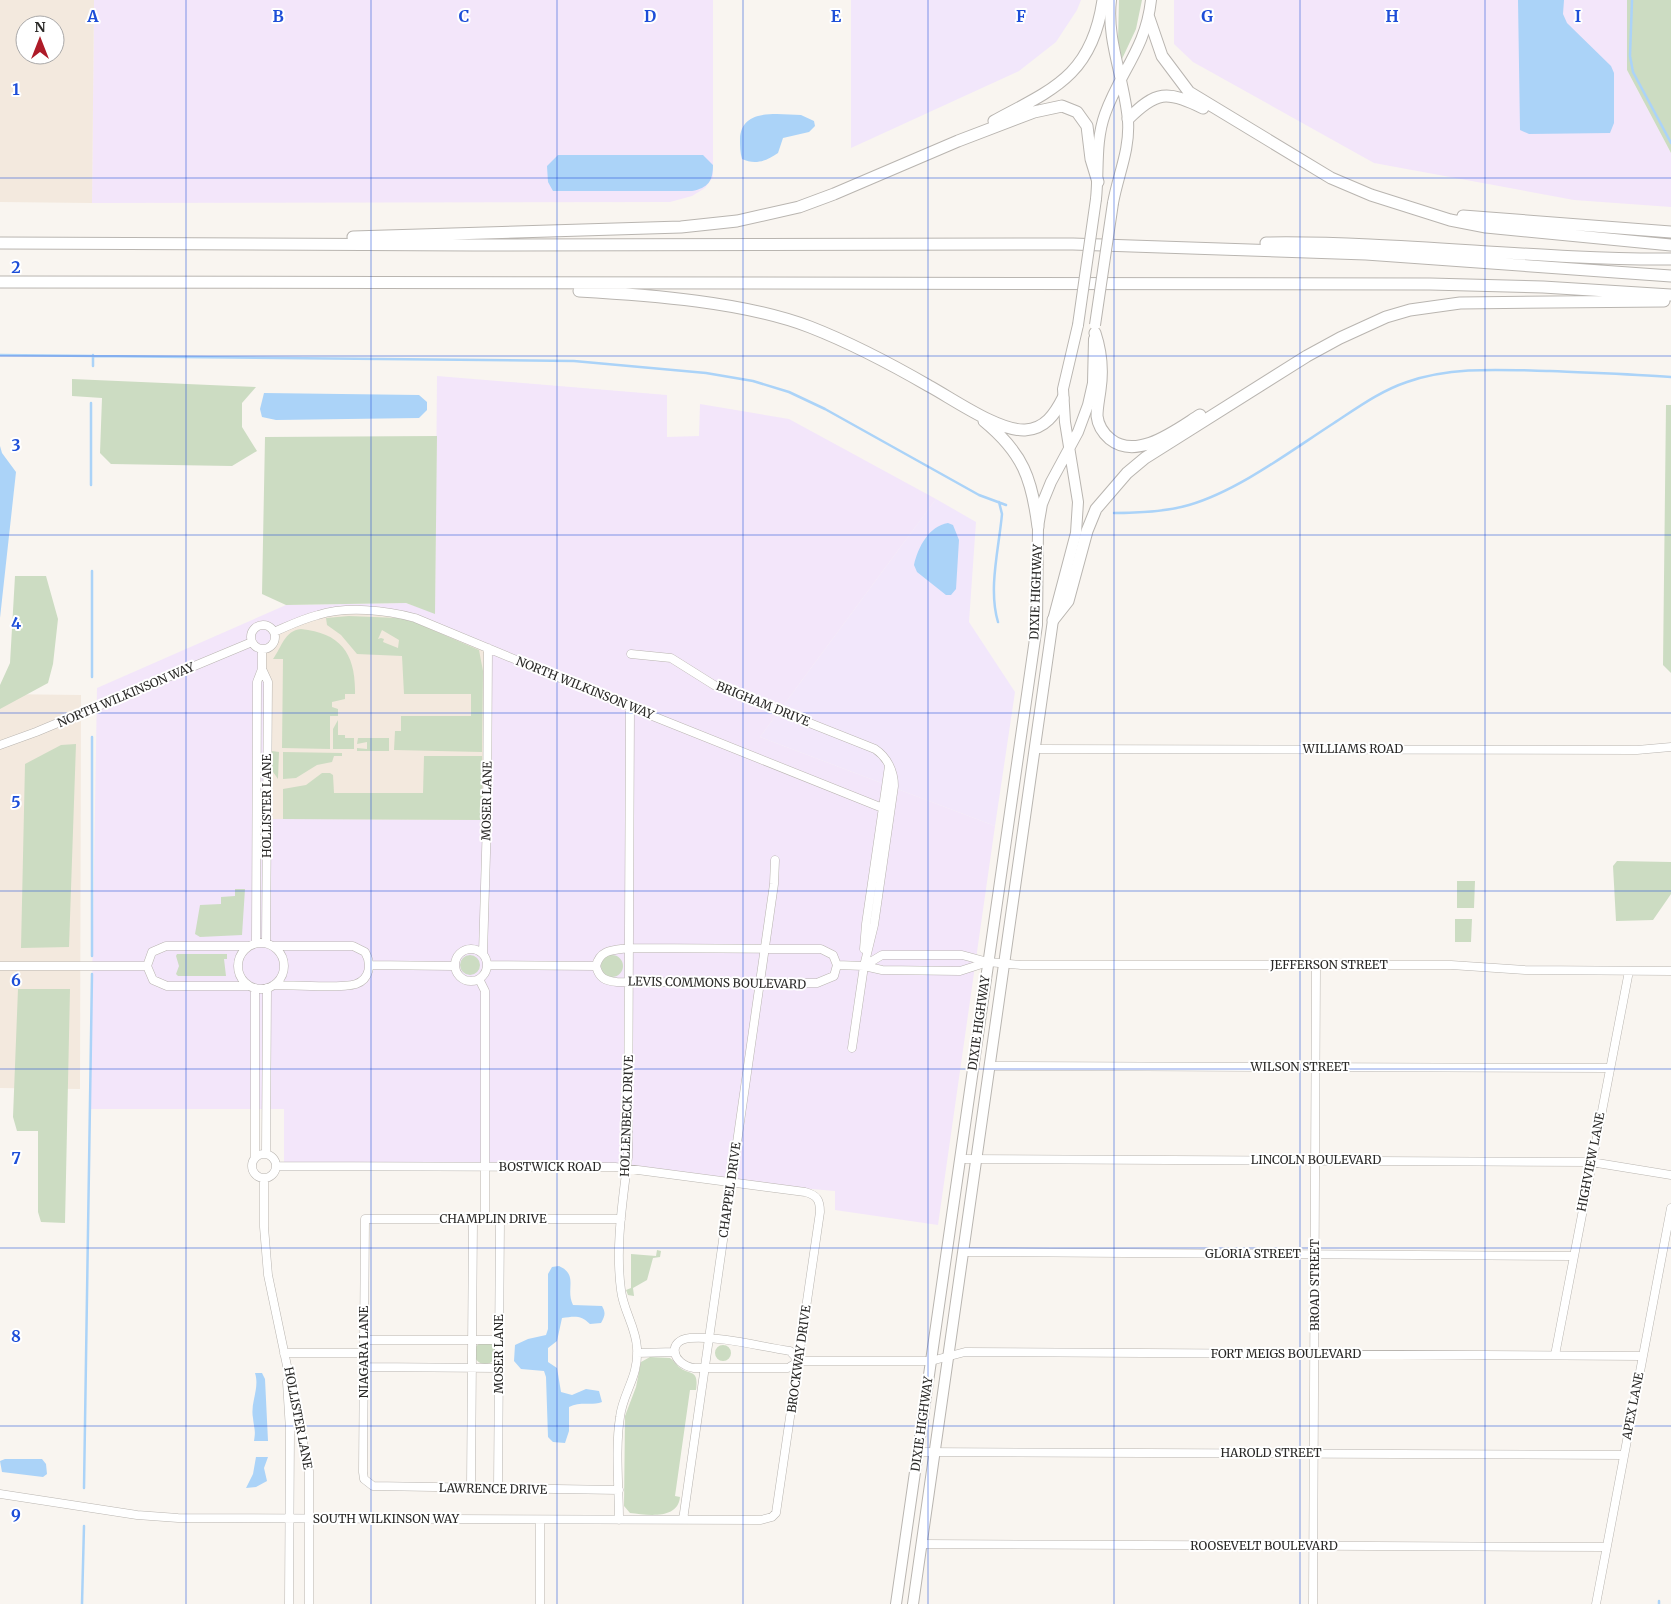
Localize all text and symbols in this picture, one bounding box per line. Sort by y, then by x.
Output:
text: A [86,6,99,26]
text: B [272,6,284,26]
text: C [459,6,469,26]
text: D [644,6,656,26]
text: E [831,6,842,26]
text: F [1016,6,1026,26]
text: G [1201,6,1213,26]
text: H [1385,6,1399,26]
text: I [1575,6,1581,26]
north arrow [15,15,65,65]
text: N [34,18,46,36]
text: 1 [12,79,20,99]
text: 2 [11,257,21,277]
text: 3 [11,435,21,455]
street label: DIXIE HIGHWAY [1026,544,1045,640]
text: 4 [11,613,21,633]
street label: NORTH WILKINSON WAY [514,653,656,722]
street label: NORTH WILKINSON WAY [55,659,197,730]
street label: BRIGHAM DRIVE [714,678,813,729]
street label: WILLIAMS ROAD [1302,741,1403,756]
street label: HOLLISTER LANE [259,754,274,858]
street label: MOSER LANE [478,761,495,841]
text: 5 [11,792,21,812]
street label: JEFFERSON STREET [1269,957,1388,972]
text: 6 [11,970,21,990]
street label: LEVIS COMMONS BOULEVARD [628,973,806,992]
street label: DIXIE HIGHWAY [964,974,993,1071]
street label: HOLLENBECK DRIVE [617,1054,636,1177]
street label: WILSON STREET [1249,1059,1350,1074]
street label: HIGHVIEW LANE [1574,1111,1608,1213]
street label: CHAPPEL DRIVE [715,1141,744,1239]
text: 7 [11,1148,21,1168]
street label: LINCOLN BOULEVARD [1251,1152,1381,1167]
street label: BOSTWICK ROAD [499,1159,601,1174]
street label: CHAMPLIN DRIVE [439,1211,547,1226]
street label: BROAD STREET [1307,1238,1322,1331]
street label: GLORIA STREET [1205,1246,1302,1261]
street label: BROCKWAY DRIVE [784,1304,814,1414]
street label: NIAGARA LANE [356,1305,371,1398]
street label: MOSER LANE [491,1314,506,1394]
text: 8 [11,1326,21,1346]
street label: FORT MEIGS BOULEVARD [1211,1346,1361,1361]
street label: HOLLISTER LANE [281,1365,316,1471]
street label: APEX LANE [1618,1371,1646,1442]
street label: DIXIE HIGHWAY [907,1375,936,1472]
street label: HAROLD STREET [1220,1445,1322,1460]
street label: LAWRENCE DRIVE [439,1480,548,1497]
text: 9 [11,1505,21,1525]
street label: SOUTH WILKINSON WAY [313,1511,459,1526]
street label: ROOSEVELT BOULEVARD [1190,1538,1338,1553]

